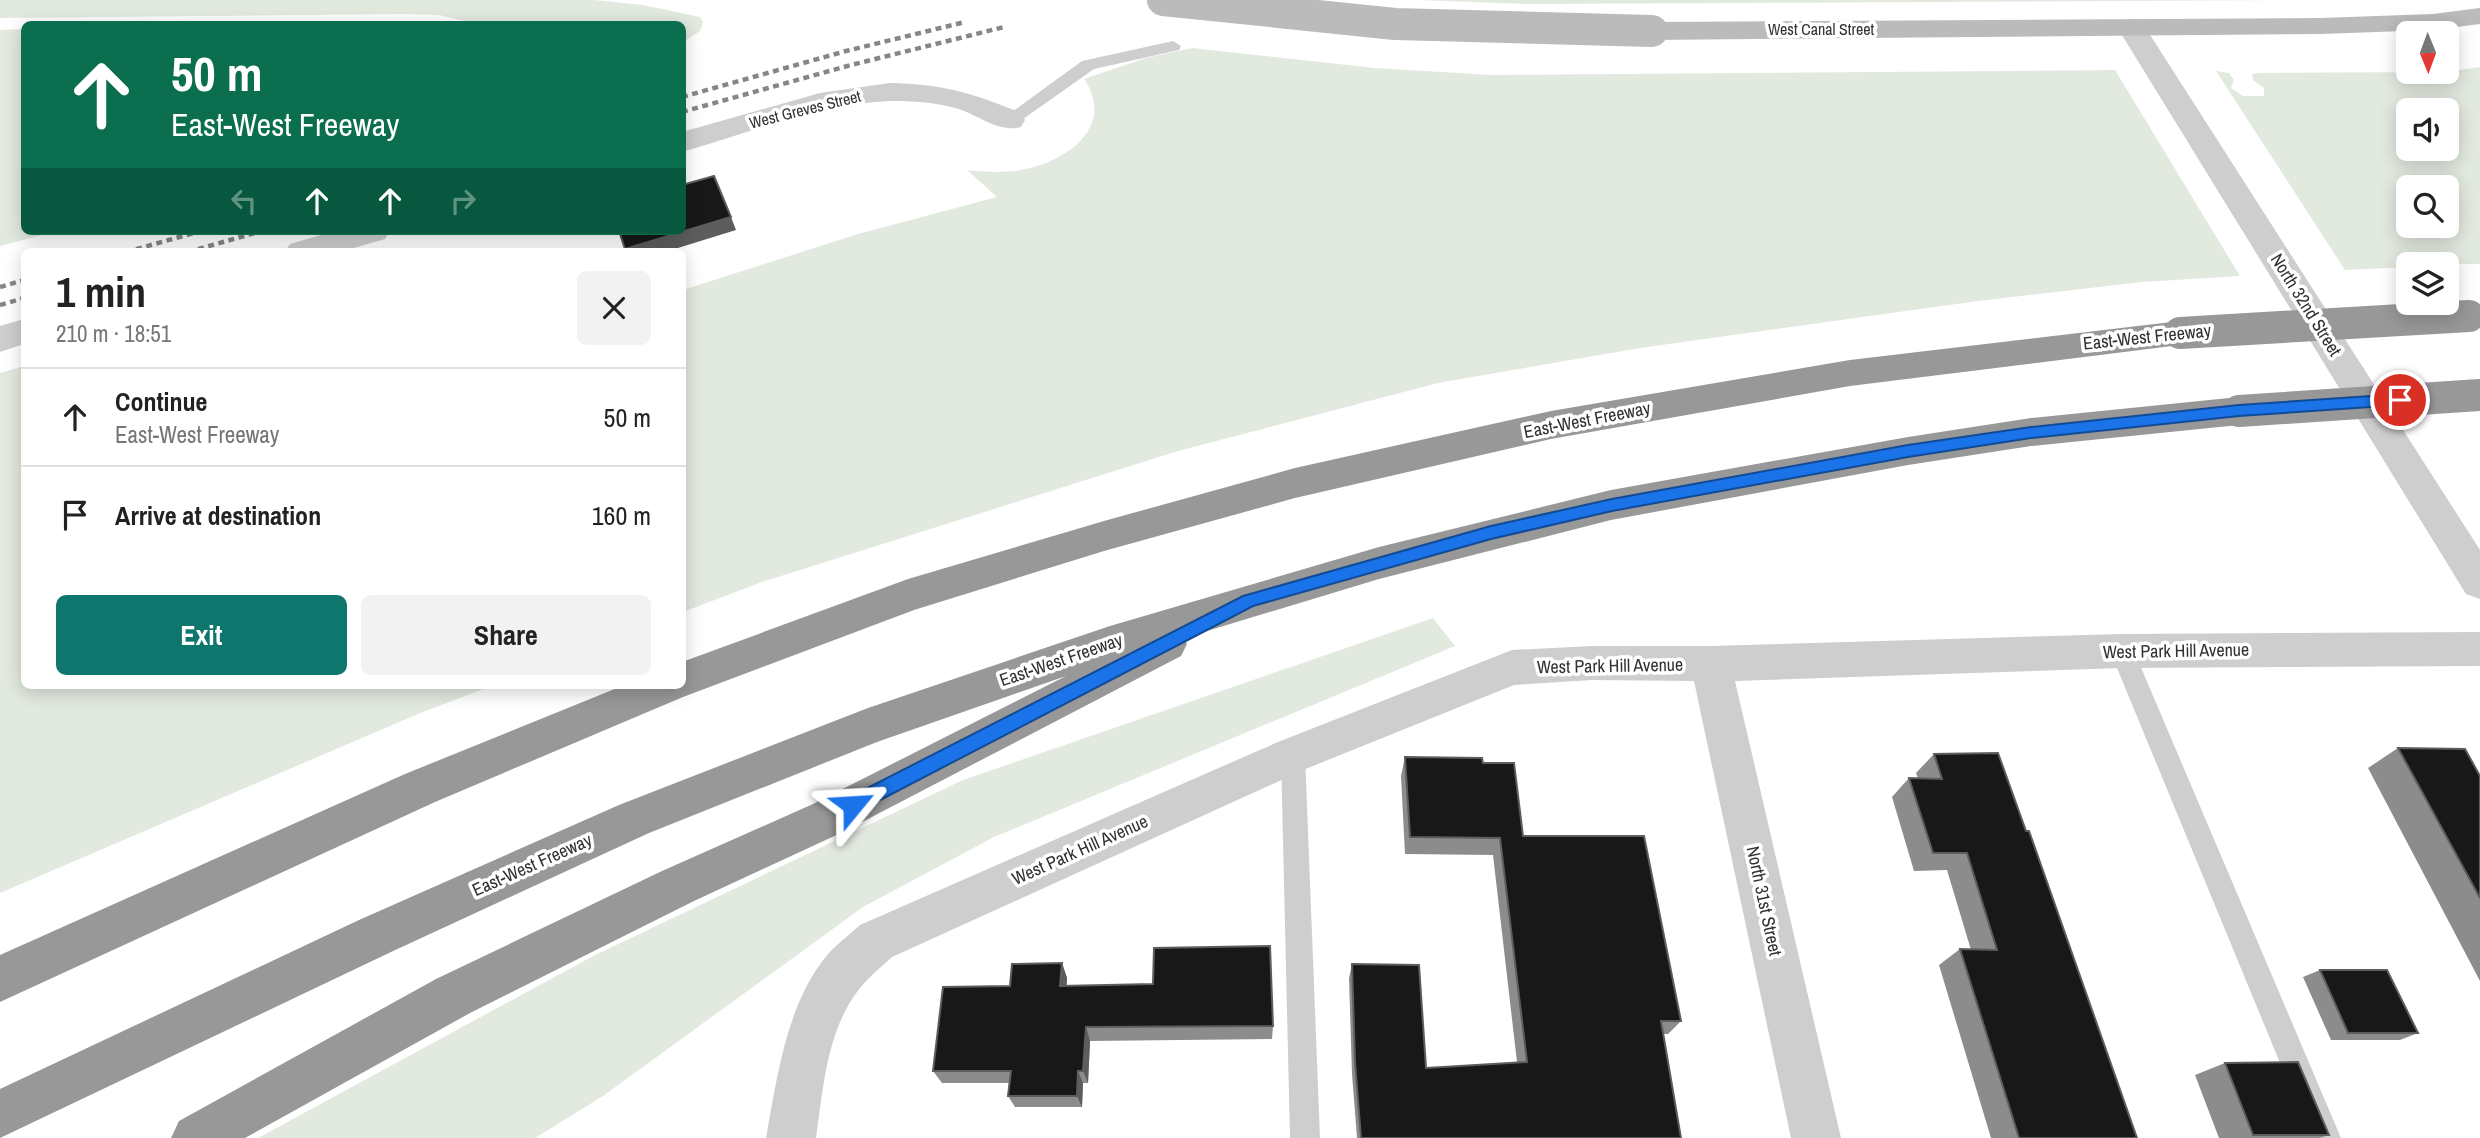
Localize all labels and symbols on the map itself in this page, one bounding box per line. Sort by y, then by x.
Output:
street label: West Canal Street [1768,18,1874,40]
north arrow [2396,21,2459,84]
street label: West Greves Street [747,84,863,133]
street label: North 32nd Street [2265,249,2348,361]
street label: East-West Freeway [2082,317,2213,356]
pin [2370,370,2430,430]
street label: East-West Freeway [1521,395,1653,444]
street label: East-West Freeway [996,627,1126,692]
street label: West Park Hill Avenue [2103,637,2249,664]
street label: West Park Hill Avenue [1537,652,1683,679]
position arrow [816,768,890,842]
street label: West Park Hill Avenue [1008,808,1152,891]
street label: East-West Freeway [468,827,596,902]
street label: North 31st Street [1741,844,1788,958]

